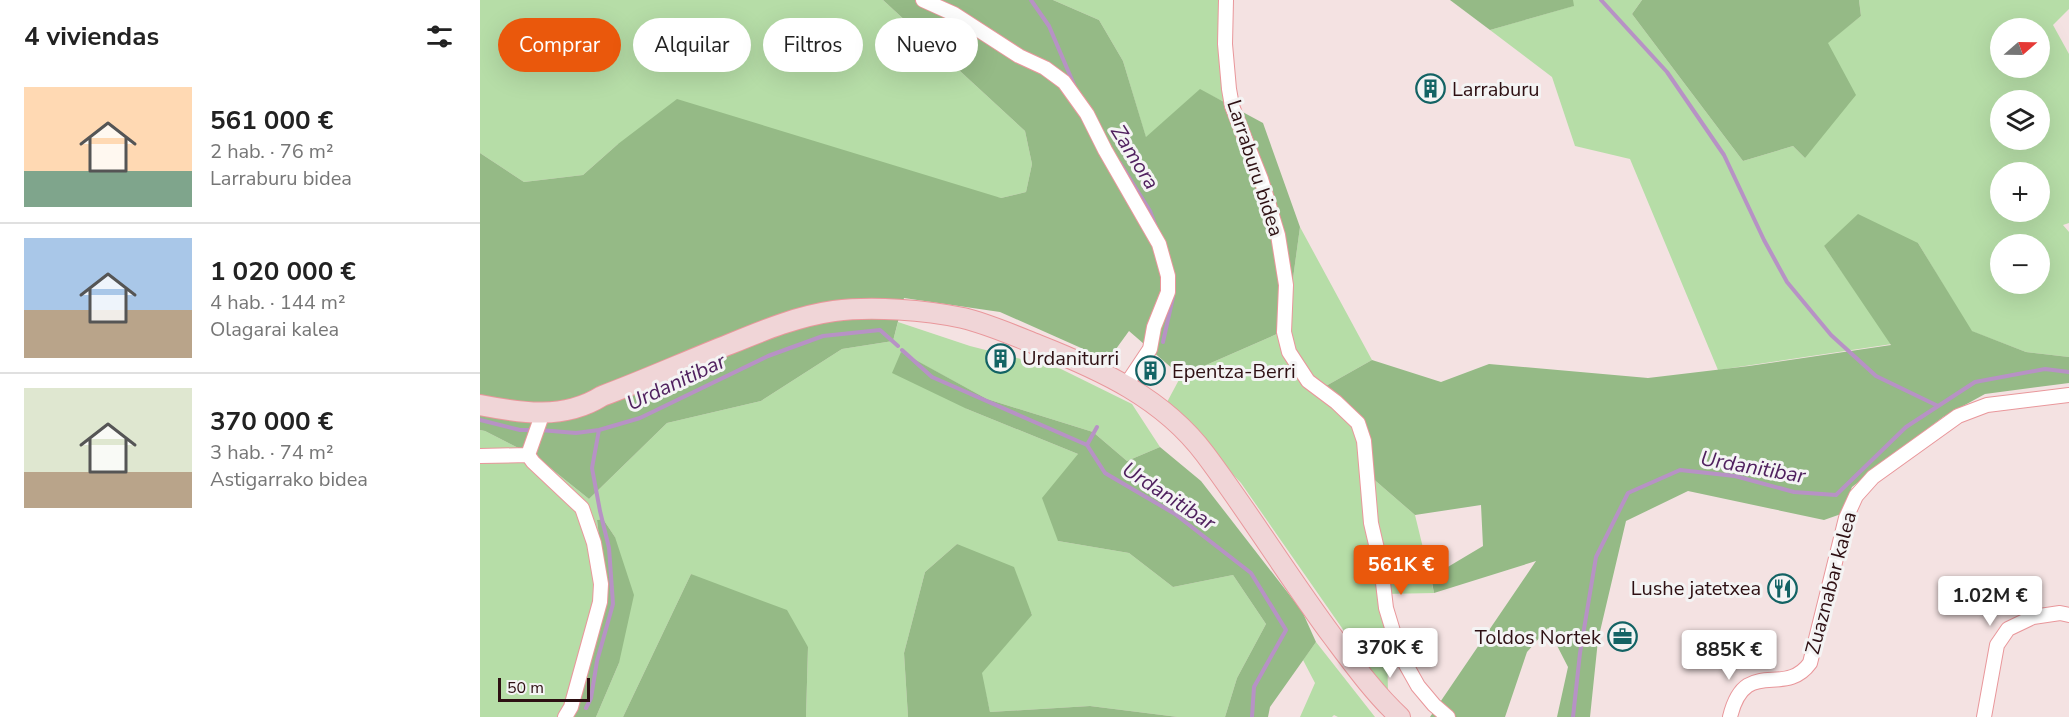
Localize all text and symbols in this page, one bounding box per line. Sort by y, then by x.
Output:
chip: Comprar [498,18,621,72]
chip: Alquilar [633,18,751,72]
chip: Filtros [763,18,863,72]
chip: Nuevo [875,18,978,72]
north arrow [1990,18,2050,78]
map controls [1990,18,2050,294]
text: 4 viviendas [24,19,159,54]
icon: filters [423,20,456,53]
building icon: Larraburu [1415,73,1447,105]
place label: Larraburu [1452,76,1540,103]
button: layers [1990,90,2050,150]
street label: Larraburu bidea [1220,96,1290,240]
text: 561 000 € [210,103,333,138]
icon: home [72,111,144,183]
water label: Zamora [1104,119,1166,195]
text: 2 hab. · 76 m² [210,138,334,165]
button: + [1990,162,2050,222]
text: Larraburu bidea [210,165,352,192]
button: − [1990,234,2050,294]
text: 1 020 000 € [210,254,356,289]
icon: home [72,262,144,334]
text: 4 hab. · 144 m² [210,289,346,316]
text: Olagarai kalea [210,316,339,343]
building icon: Urdaniturri [985,342,1017,374]
place label: Urdaniturri [1022,345,1119,372]
water label: Urdanitibar [622,347,730,417]
building icon: Epentza-Berri [1135,355,1167,387]
place label: Epentza-Berri [1172,358,1296,385]
text: 370 000 € [210,404,333,439]
icon: home [72,412,144,484]
text: 3 hab. · 74 m² [210,439,334,466]
water label: Urdanitibar [1698,444,1808,490]
water label: Urdanitibar [1117,455,1221,537]
text: Astigarrako bidea [210,466,368,493]
street label: Zuaznabar kalea [1799,509,1863,657]
pin: 561K € [1352,545,1450,596]
text: 561K € [1368,551,1434,578]
restaurant icon: Lushe jatetxea [1766,572,1798,604]
place label: Lushe jatetxea [1631,575,1761,602]
pin: 1.02M € [1935,576,2045,627]
text: 1.02M € [1952,582,2028,609]
office icon: Toldos Nortek [1606,621,1638,653]
place label: Toldos Nortek [1475,624,1602,651]
pin: 370K € [1341,628,1439,679]
pin: 885K € [1680,630,1778,681]
text: 370K € [1357,634,1423,661]
text: 885K € [1696,636,1762,663]
scale bar [498,675,590,702]
text: 50 m [507,677,544,699]

